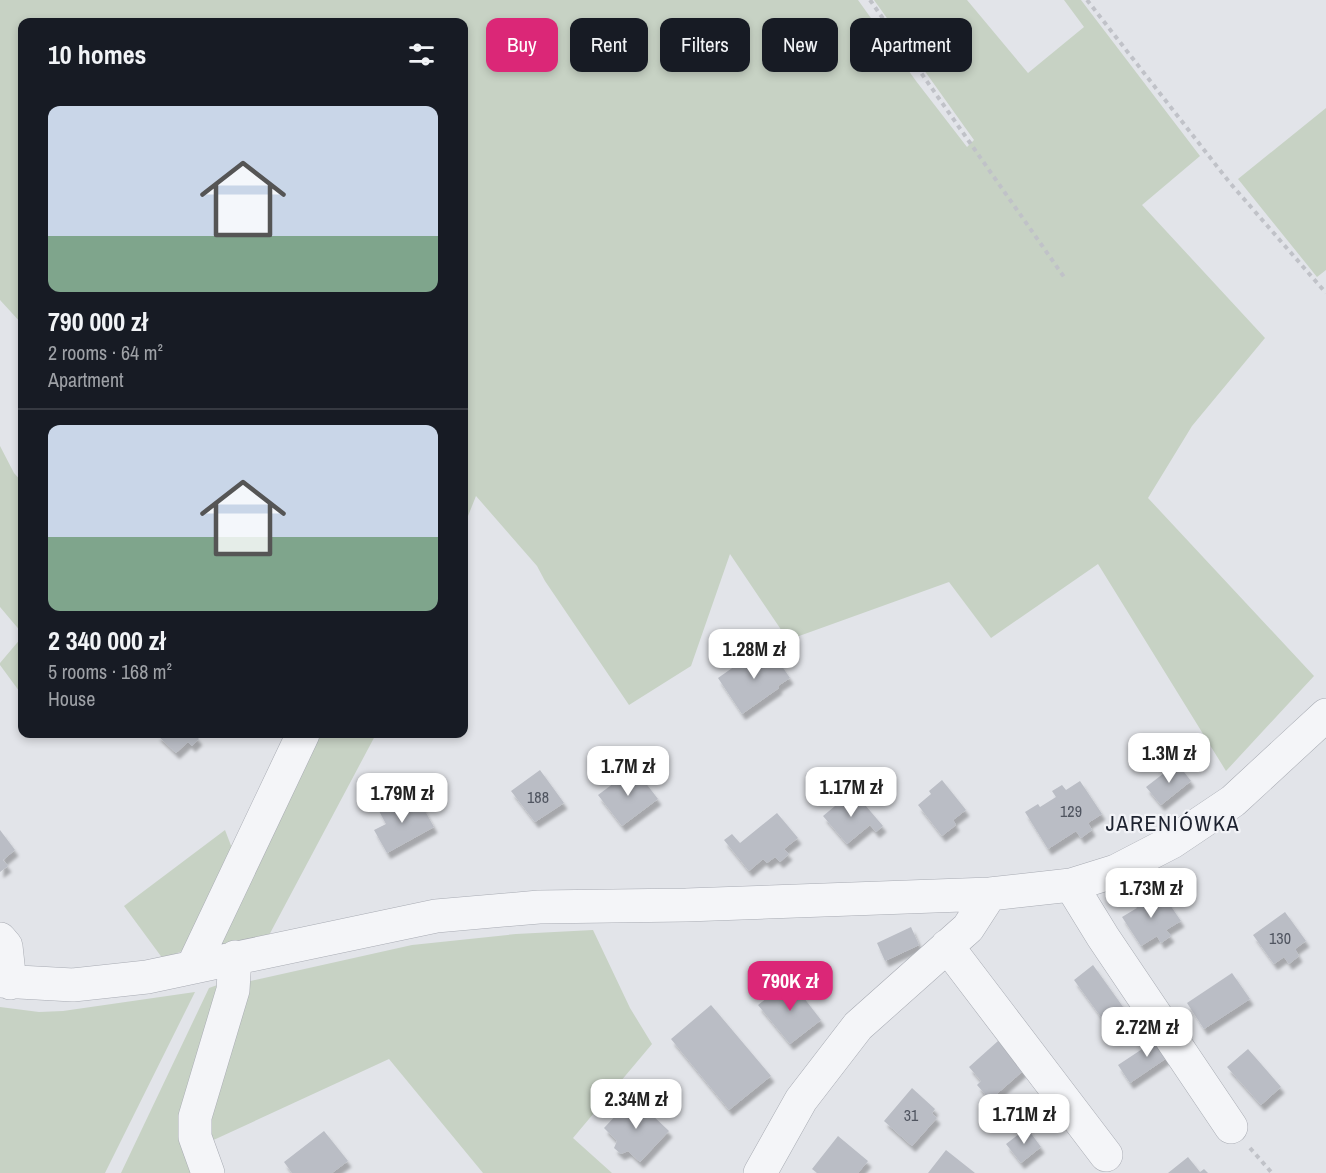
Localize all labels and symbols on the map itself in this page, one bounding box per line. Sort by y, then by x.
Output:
pin: 1.28M zł [692,629,816,680]
pin: 1.3M zł [1114,733,1224,784]
pin: 1.7M zł [573,746,683,797]
pin: 1.17M zł [789,767,913,818]
pin: 1.79M zł [340,773,464,824]
house number: 188 [527,786,549,808]
house number: 129 [1060,800,1082,822]
district label: JARENIÓWKA [1106,808,1240,838]
pin: 1.73M zł [1089,868,1213,919]
house number: 130 [1269,927,1291,949]
pin: 790K zł [735,961,845,1012]
pin: 2.72M zł [1085,1007,1209,1058]
pin: 2.34M zł [574,1079,698,1130]
pin: 1.71M zł [962,1094,1086,1145]
house number: 31 [904,1104,919,1126]

